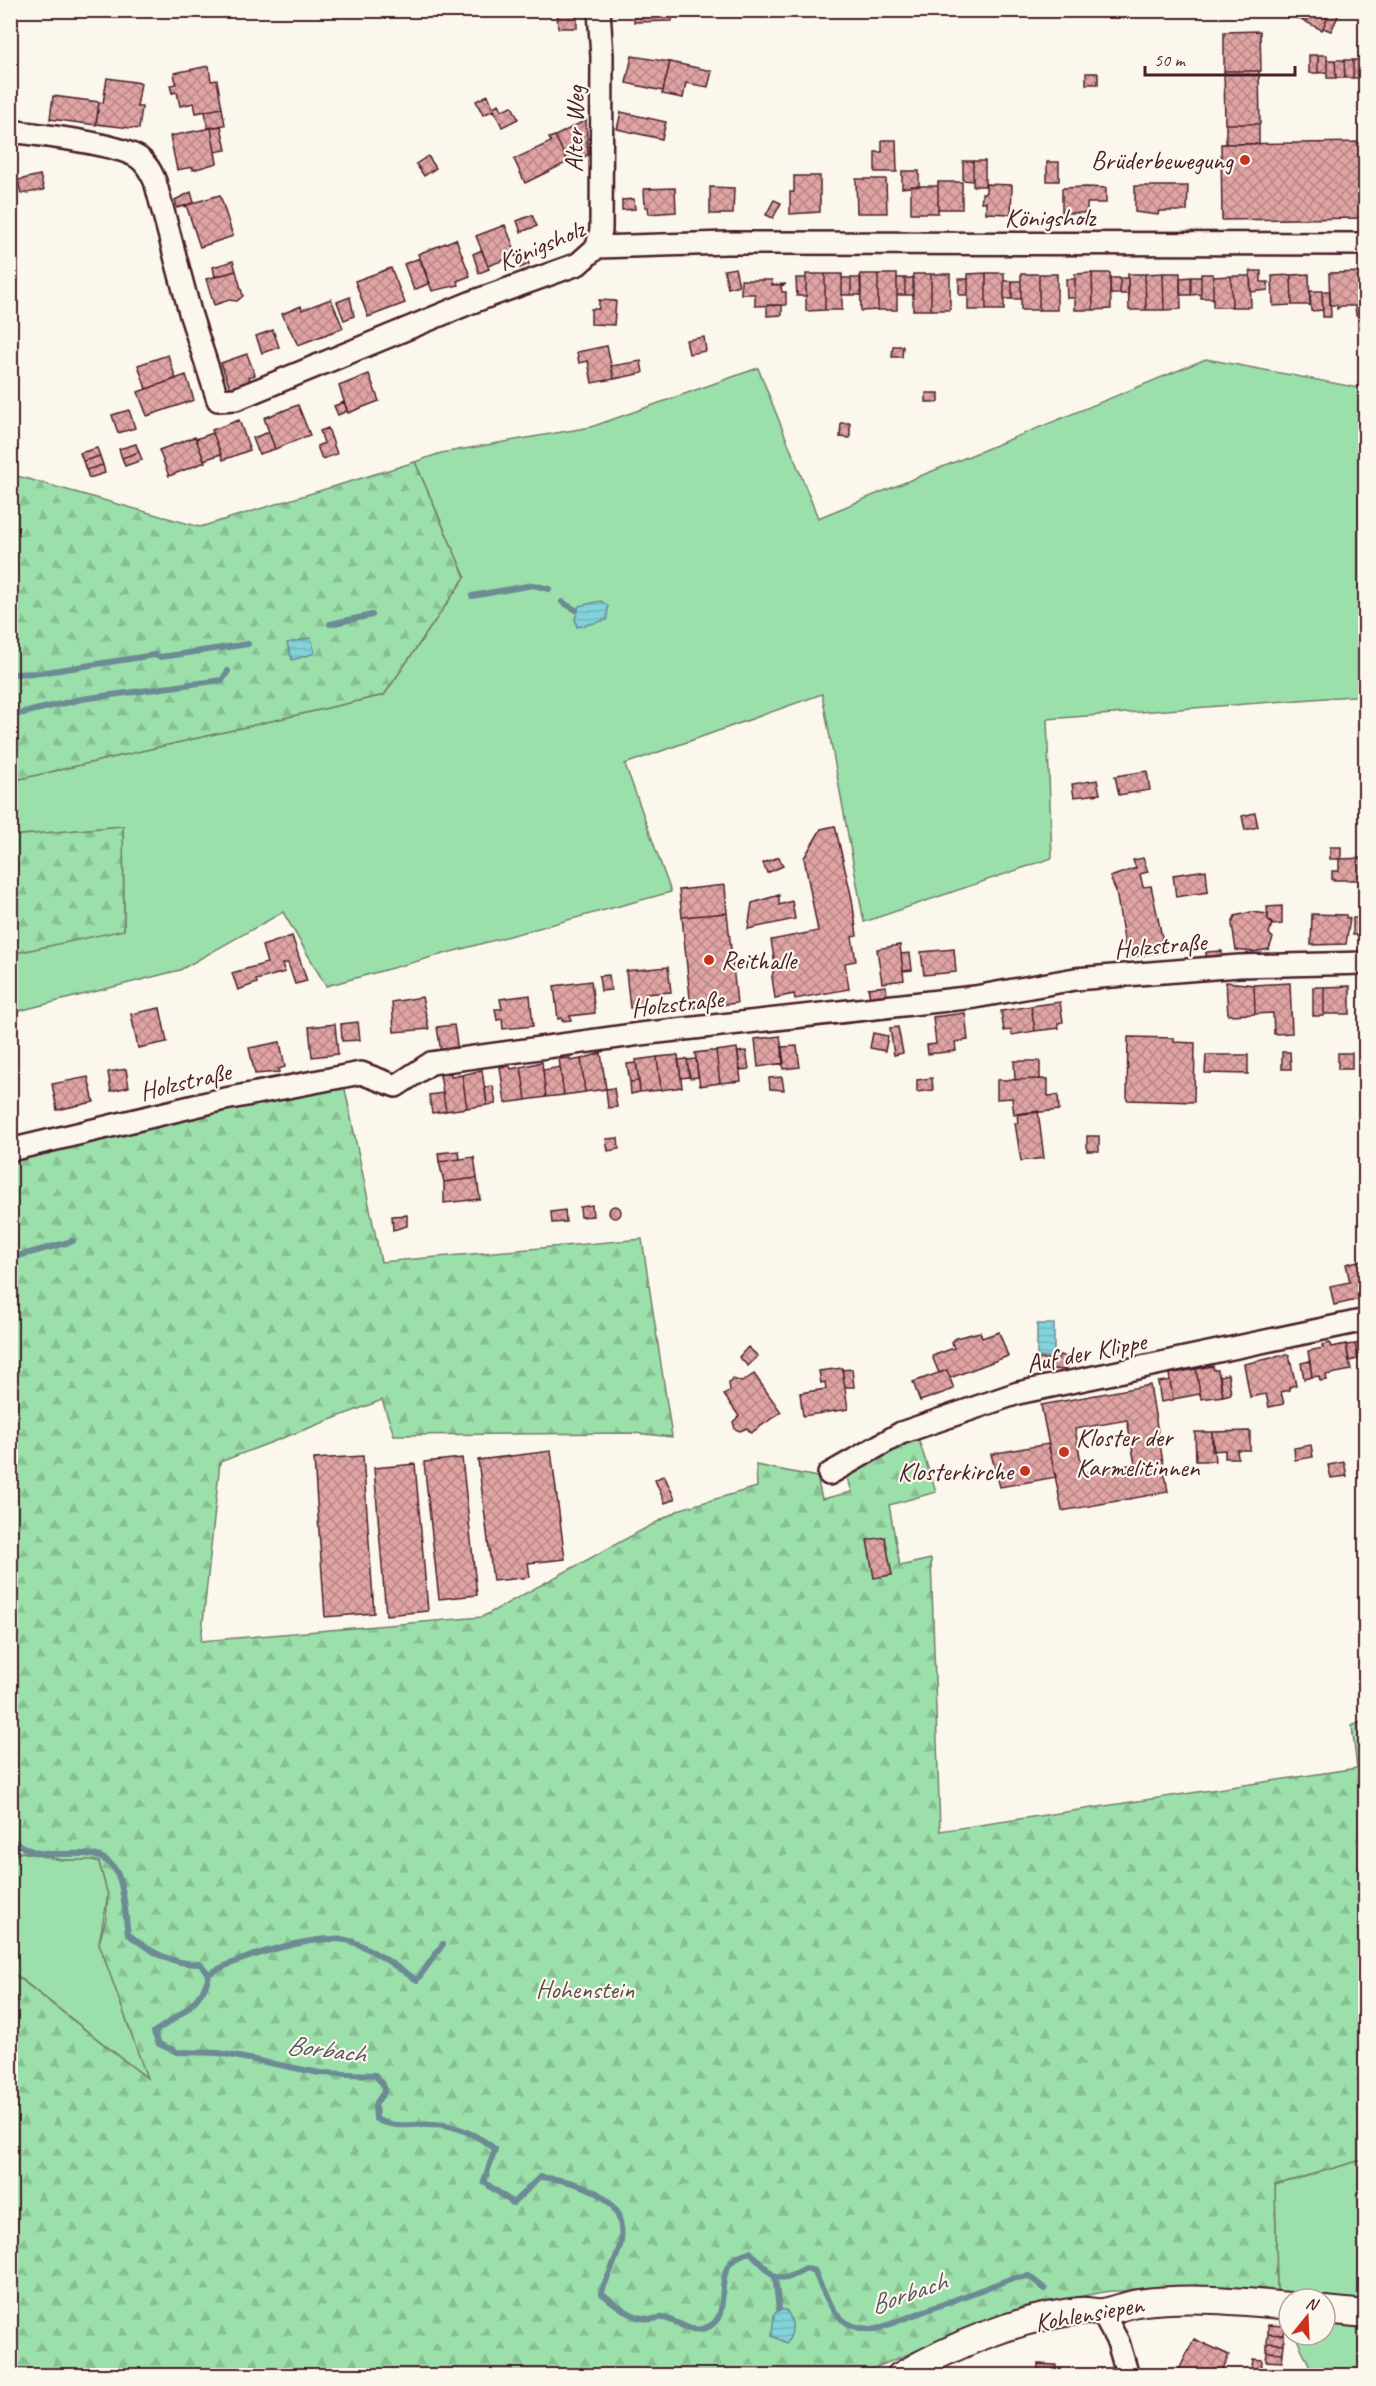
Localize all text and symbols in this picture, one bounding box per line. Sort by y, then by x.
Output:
scale bar [1145,39,1295,77]
text: 50 m [1154,49,1187,71]
street label: Alter Weg [557,84,592,173]
place label: Brüderbewegung [1091,144,1235,177]
marker: Brüderbewegung [1238,153,1252,167]
street label: Königsholz [1005,201,1097,234]
street label: Königsholz [493,212,591,278]
street label: Holzstraße [1113,925,1210,966]
place label: Reithalle [721,944,799,977]
marker: Reithalle [702,953,716,967]
street label: Holzstraße [629,982,727,1025]
street label: Holzstraße [136,1054,236,1108]
street label: Auf der Klippe [1023,1324,1151,1380]
place label: Kloster der Karmelitinnen [1076,1421,1201,1484]
marker: Kloster der Karmelitinnen [1057,1445,1071,1459]
place label: Klosterkirche [898,1455,1016,1488]
marker: Klosterkirche [1018,1464,1032,1478]
park label: Hohenstein [536,1973,635,2006]
water label: Borbach [285,2027,369,2071]
water label: Borbach [865,2263,953,2322]
north arrow [1277,2287,1337,2347]
street label: Kohlensiepen [1032,2288,1147,2339]
text: N [1304,2293,1322,2316]

